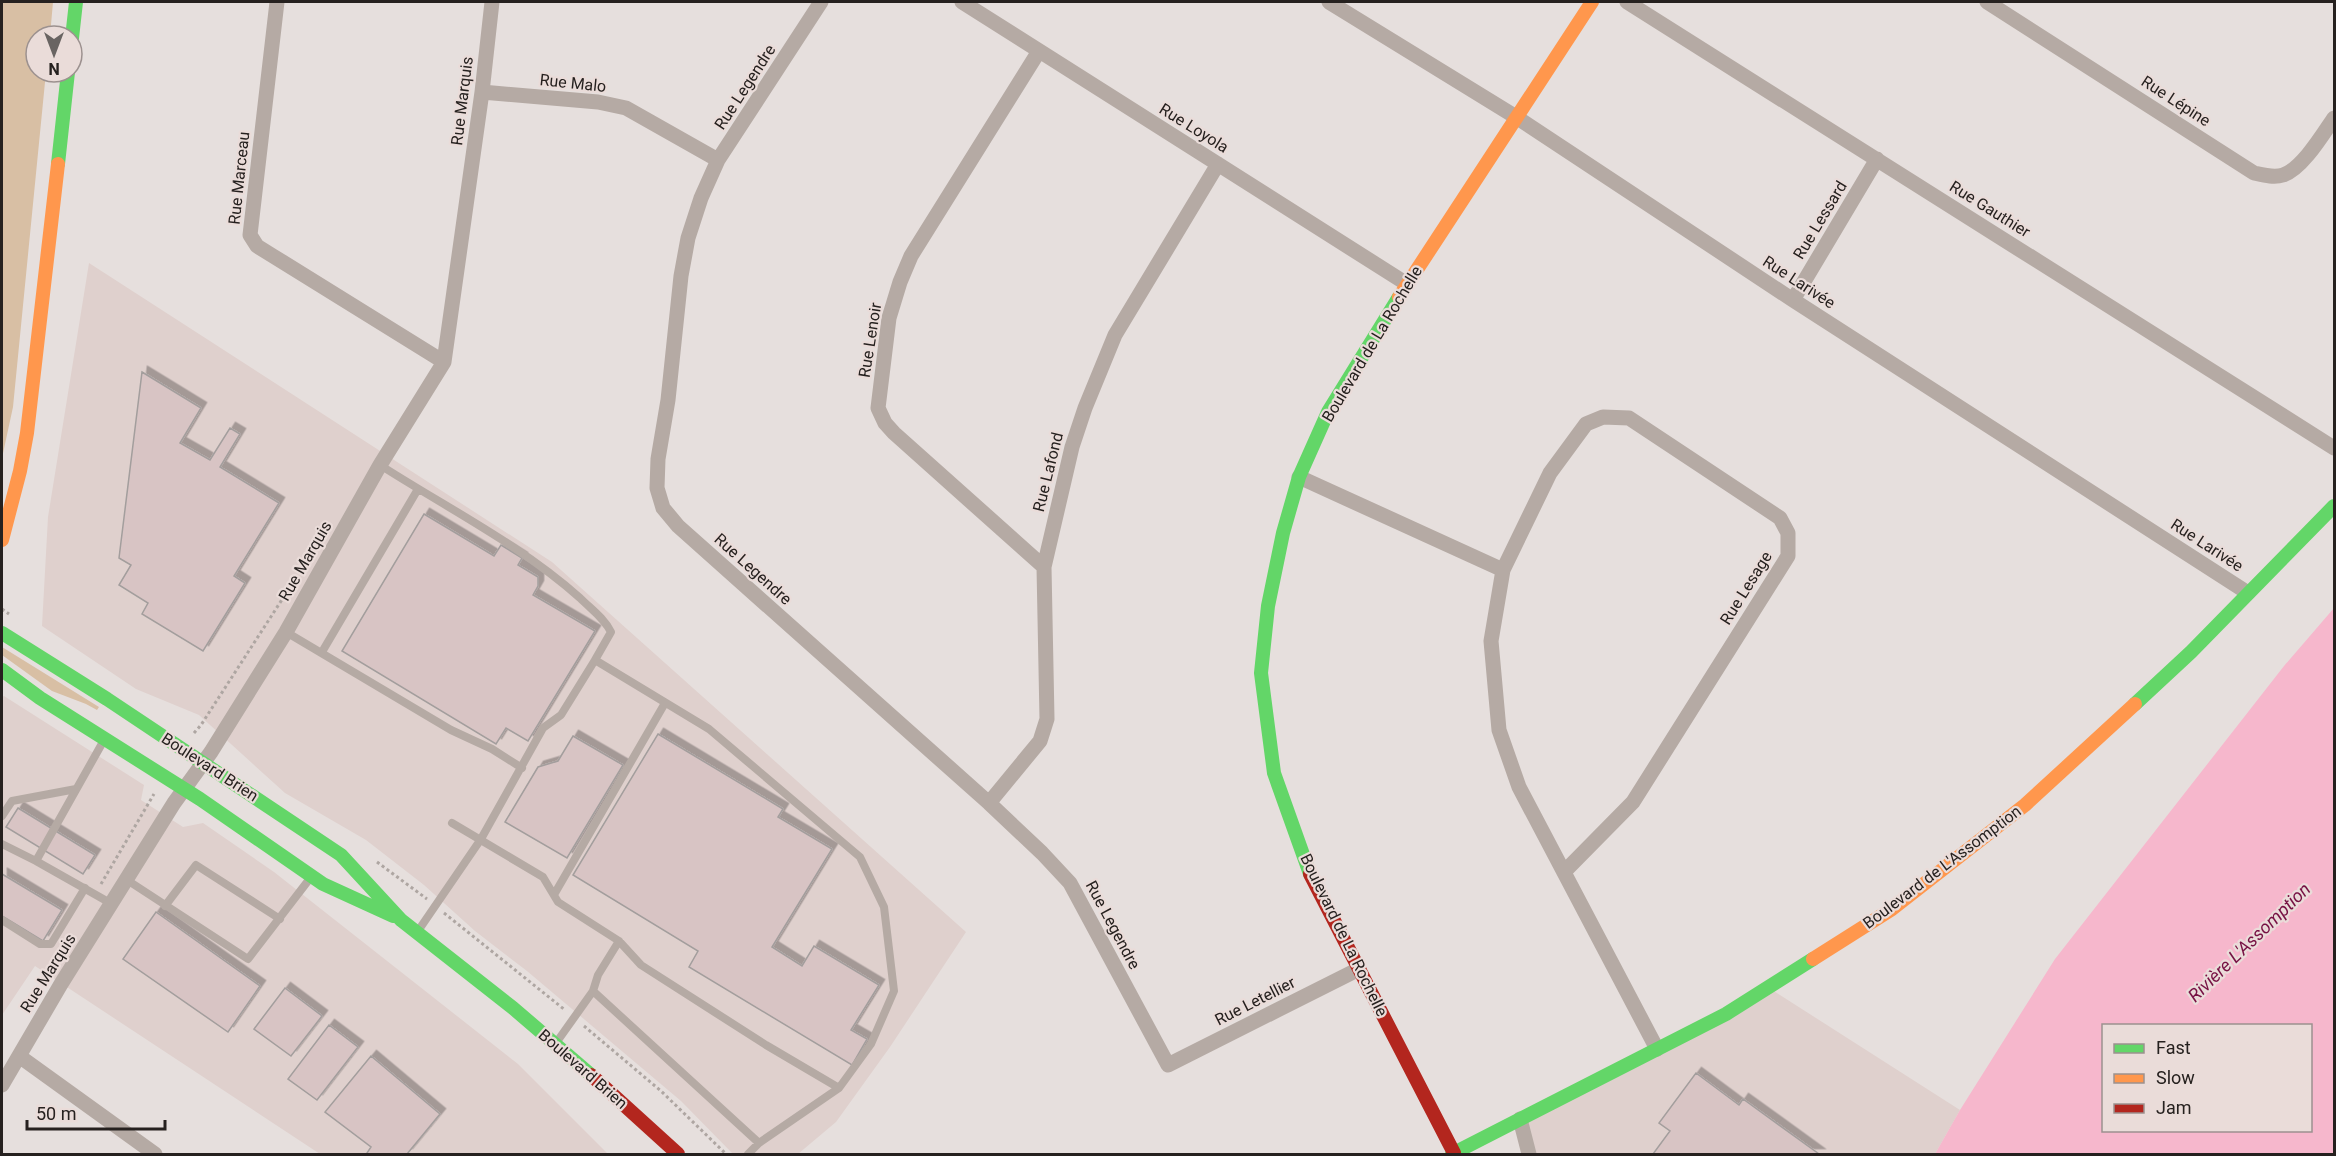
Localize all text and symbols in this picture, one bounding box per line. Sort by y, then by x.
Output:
north arrow [24,24,84,84]
street label: Rue Legendre [711,41,779,133]
street label: Rue Marquis [447,56,477,146]
text: N [48,59,60,78]
street label: Rue Malo [539,70,607,96]
street label: Rue Lépine [2138,72,2214,130]
street label: Rue Loyola [1156,99,1232,157]
street label: Rue Marceau [225,131,253,225]
street label: Rue Lessard [1789,177,1851,263]
street label: Rue Gauthier [1946,177,2034,242]
street label: Rue Larivée [1759,252,1839,312]
street label: Boulevard de La Rochelle [1318,263,1426,425]
street label: Rue Lenoir [855,301,885,379]
street label: Rue Lafond [1029,430,1067,514]
street label: Rue Larivée [2167,515,2247,575]
street label: Rue Marquis [274,518,336,604]
street label: Rue Legendre [710,529,796,609]
street label: Rue Lesage [1716,548,1776,628]
street label: Boulevard Brien [158,729,262,805]
street label: Boulevard de L'Assomption [1859,801,2025,933]
street label: Boulevard de La Rochelle [1296,851,1392,1019]
street label: Rue Legendre [1082,878,1144,972]
water label: Rivière L'Assomption [2184,878,2314,1006]
street label: Rue Marquis [16,930,80,1016]
street label: Rue Letellier [1212,972,1299,1029]
legend [2102,1024,2312,1132]
street label: Boulevard Brien [535,1025,631,1113]
text: Fast [2156,1037,2191,1058]
text: Slow [2156,1067,2195,1088]
scale bar [27,1093,165,1131]
text: Jam [2156,1097,2192,1118]
text: 50 m [36,1103,76,1124]

